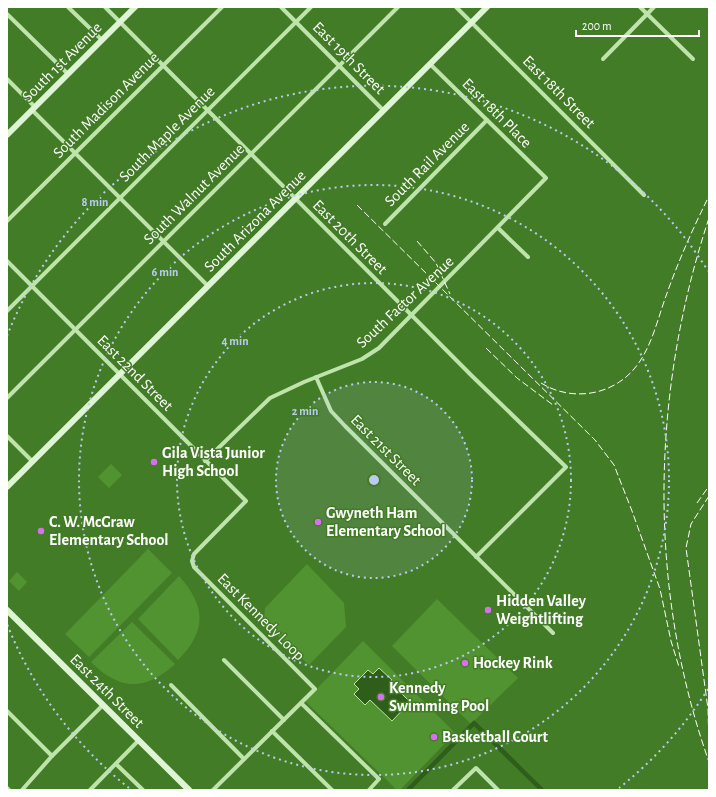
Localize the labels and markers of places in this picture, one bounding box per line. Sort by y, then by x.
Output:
place label: Gila Vista Junior High School [162,445,265,479]
marker: Gila Vista Junior High School [149,457,159,467]
centre of rings [367,473,381,487]
place label: Gwyneth Ham Elementary School [326,505,446,540]
place label: C. W. McGraw Elementary School [49,514,169,549]
marker: Gwyneth Ham Elementary School [313,517,323,527]
marker: C. W. McGraw Elementary School [36,526,46,536]
place label: Hidden Valley Weightlifting [496,593,587,627]
marker: Hidden Valley Weightlifting [483,605,493,615]
place label: Hockey Rink [473,655,553,672]
marker: Hockey Rink [460,658,470,668]
place label: Kennedy Swimming Pool [389,680,489,714]
marker: Kennedy Swimming Pool [376,692,386,702]
place label: Basketball Court [442,729,548,745]
marker: Basketball Court [429,732,439,742]

